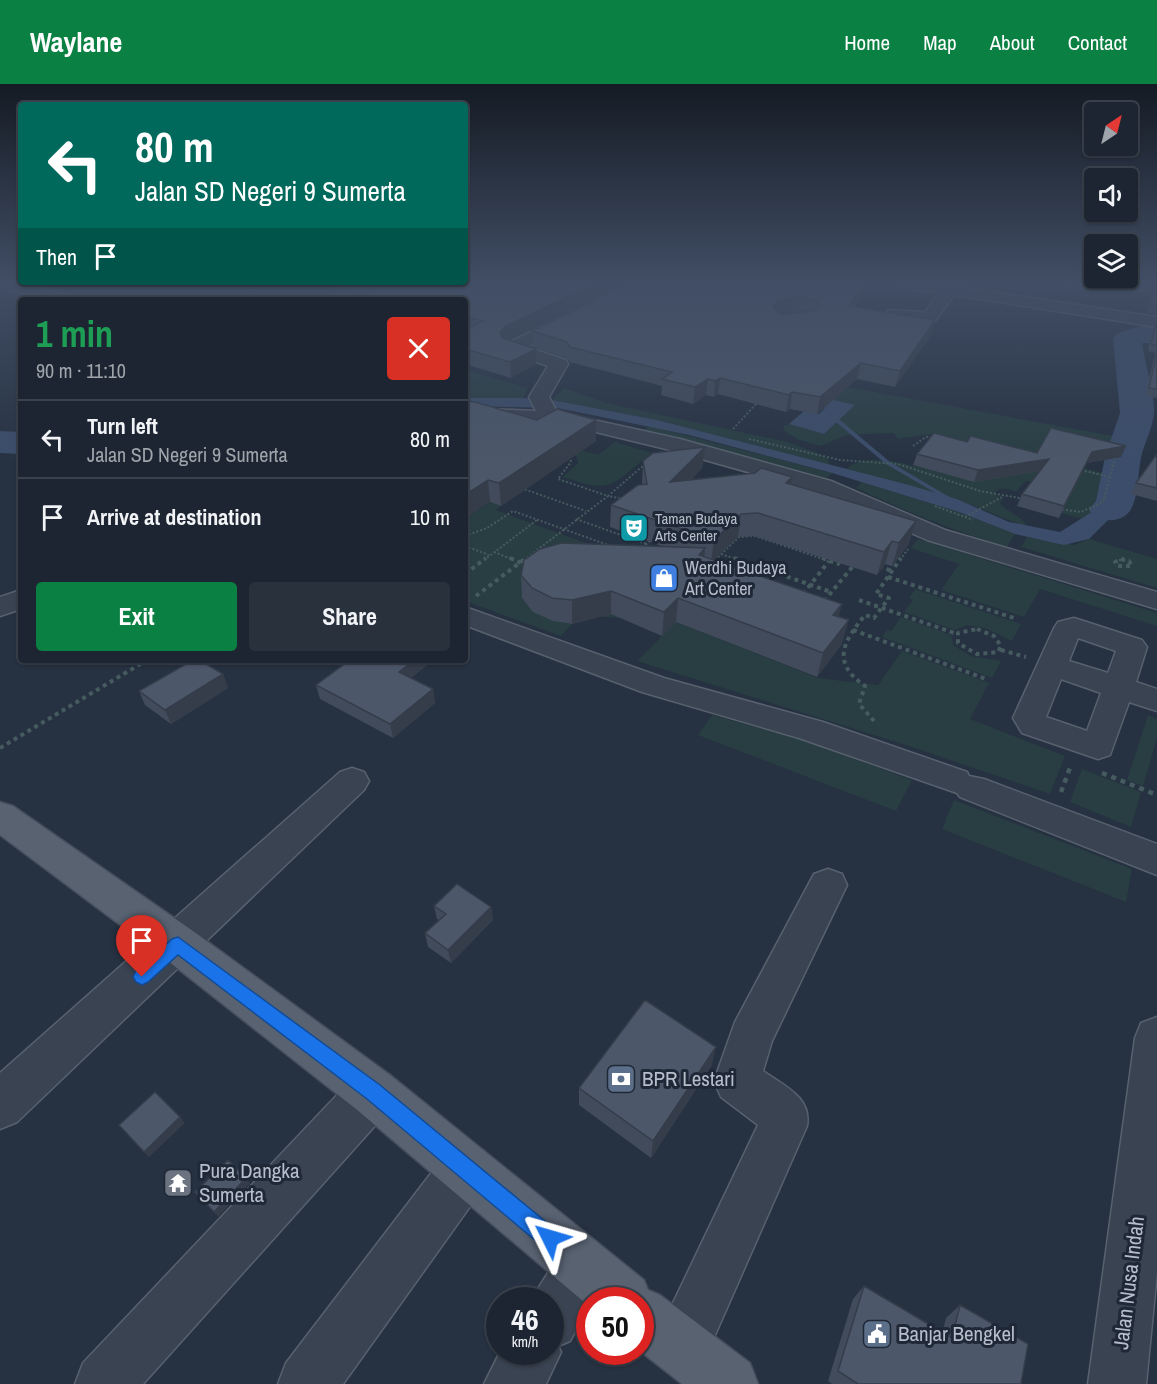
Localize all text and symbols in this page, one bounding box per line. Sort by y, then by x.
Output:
text: Waylane [30,23,122,61]
text: Home [844,28,890,57]
text: Map [923,28,957,57]
text: About [990,28,1035,57]
text: Contact [1068,28,1127,57]
north arrow [1084,102,1138,156]
map controls [1084,102,1138,288]
text: 80 m [135,119,214,175]
icon: left [36,126,114,204]
button: sound [1084,168,1138,222]
text: Jalan SD Negeri 9 Sumerta [135,173,406,209]
button: layers [1084,234,1138,288]
icon: arrive [89,240,122,273]
text: Then [36,242,77,272]
text: 1 min [36,310,113,358]
button: close [387,317,450,380]
text: 90 m · 11:10 [36,357,126,384]
text: Turn left [87,411,158,441]
icon: left [36,423,69,456]
text: 80 m [410,424,450,454]
text: Jalan SD Negeri 9 Sumerta [87,441,288,468]
icon: arrive [36,501,69,534]
text: Arrive at destination [87,502,261,532]
text: 10 m [410,502,450,532]
place label: Taman Budaya Arts Center [654,508,737,546]
theatre icon: Taman Budaya Arts Center [618,512,650,544]
place label: Werdhi Budaya Art Center [684,555,786,601]
shop icon: Werdhi Budaya Art Center [648,562,680,594]
button: Exit [36,582,237,651]
button: Share [249,582,450,651]
pin [116,915,167,977]
icon: arrive [125,924,158,957]
bank icon: BPR Lestari [605,1063,637,1095]
place label: BPR Lestari [642,1064,735,1093]
place label: Pura Dangka Sumerta [199,1156,300,1209]
temple icon: Pura Dangka Sumerta [162,1167,194,1199]
position arrow [518,1206,582,1270]
street label: Jalan Nusa Indah [1106,1215,1151,1351]
speed limit sign: 50 [576,1287,654,1365]
text: 46 [511,1299,539,1339]
public building icon: Banjar Bengkel [861,1318,893,1350]
place label: Banjar Bengkel [898,1319,1015,1348]
text: km/h [512,1331,538,1352]

